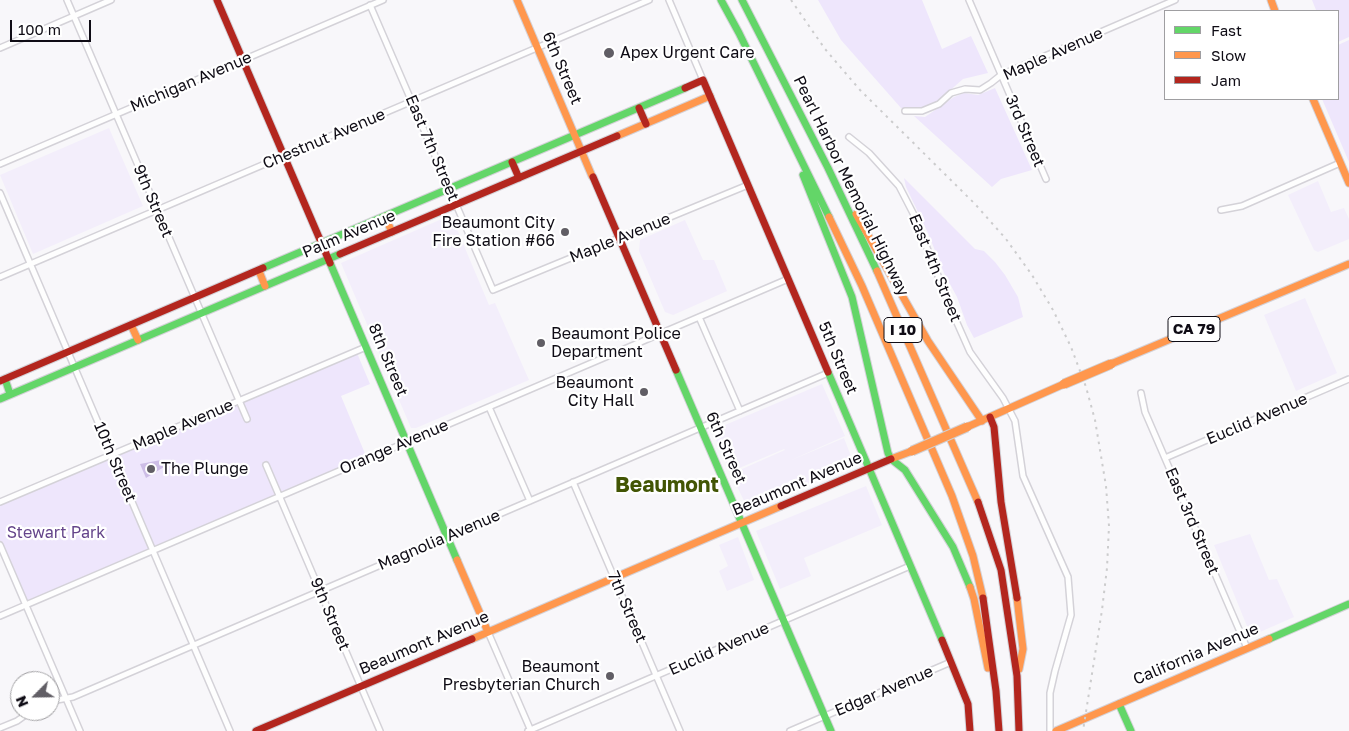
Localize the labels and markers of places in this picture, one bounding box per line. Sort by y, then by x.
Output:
place label: Apex Urgent Care [620,43,755,63]
marker: Apex Urgent Care [602,46,616,60]
place label: Beaumont City Fire Station #66 [432,213,555,251]
marker: Beaumont City Fire Station #66 [559,226,571,238]
place label: Beaumont Police Department [551,324,681,362]
marker: Beaumont Police Department [535,337,547,349]
place label: Beaumont City Hall [555,373,634,411]
marker: Beaumont City Hall [638,386,650,398]
place label: The Plunge [161,459,248,479]
marker: The Plunge [145,463,157,475]
place label: Beaumont Presbyterian Church [443,657,600,695]
marker: Beaumont Presbyterian Church [604,670,616,682]

